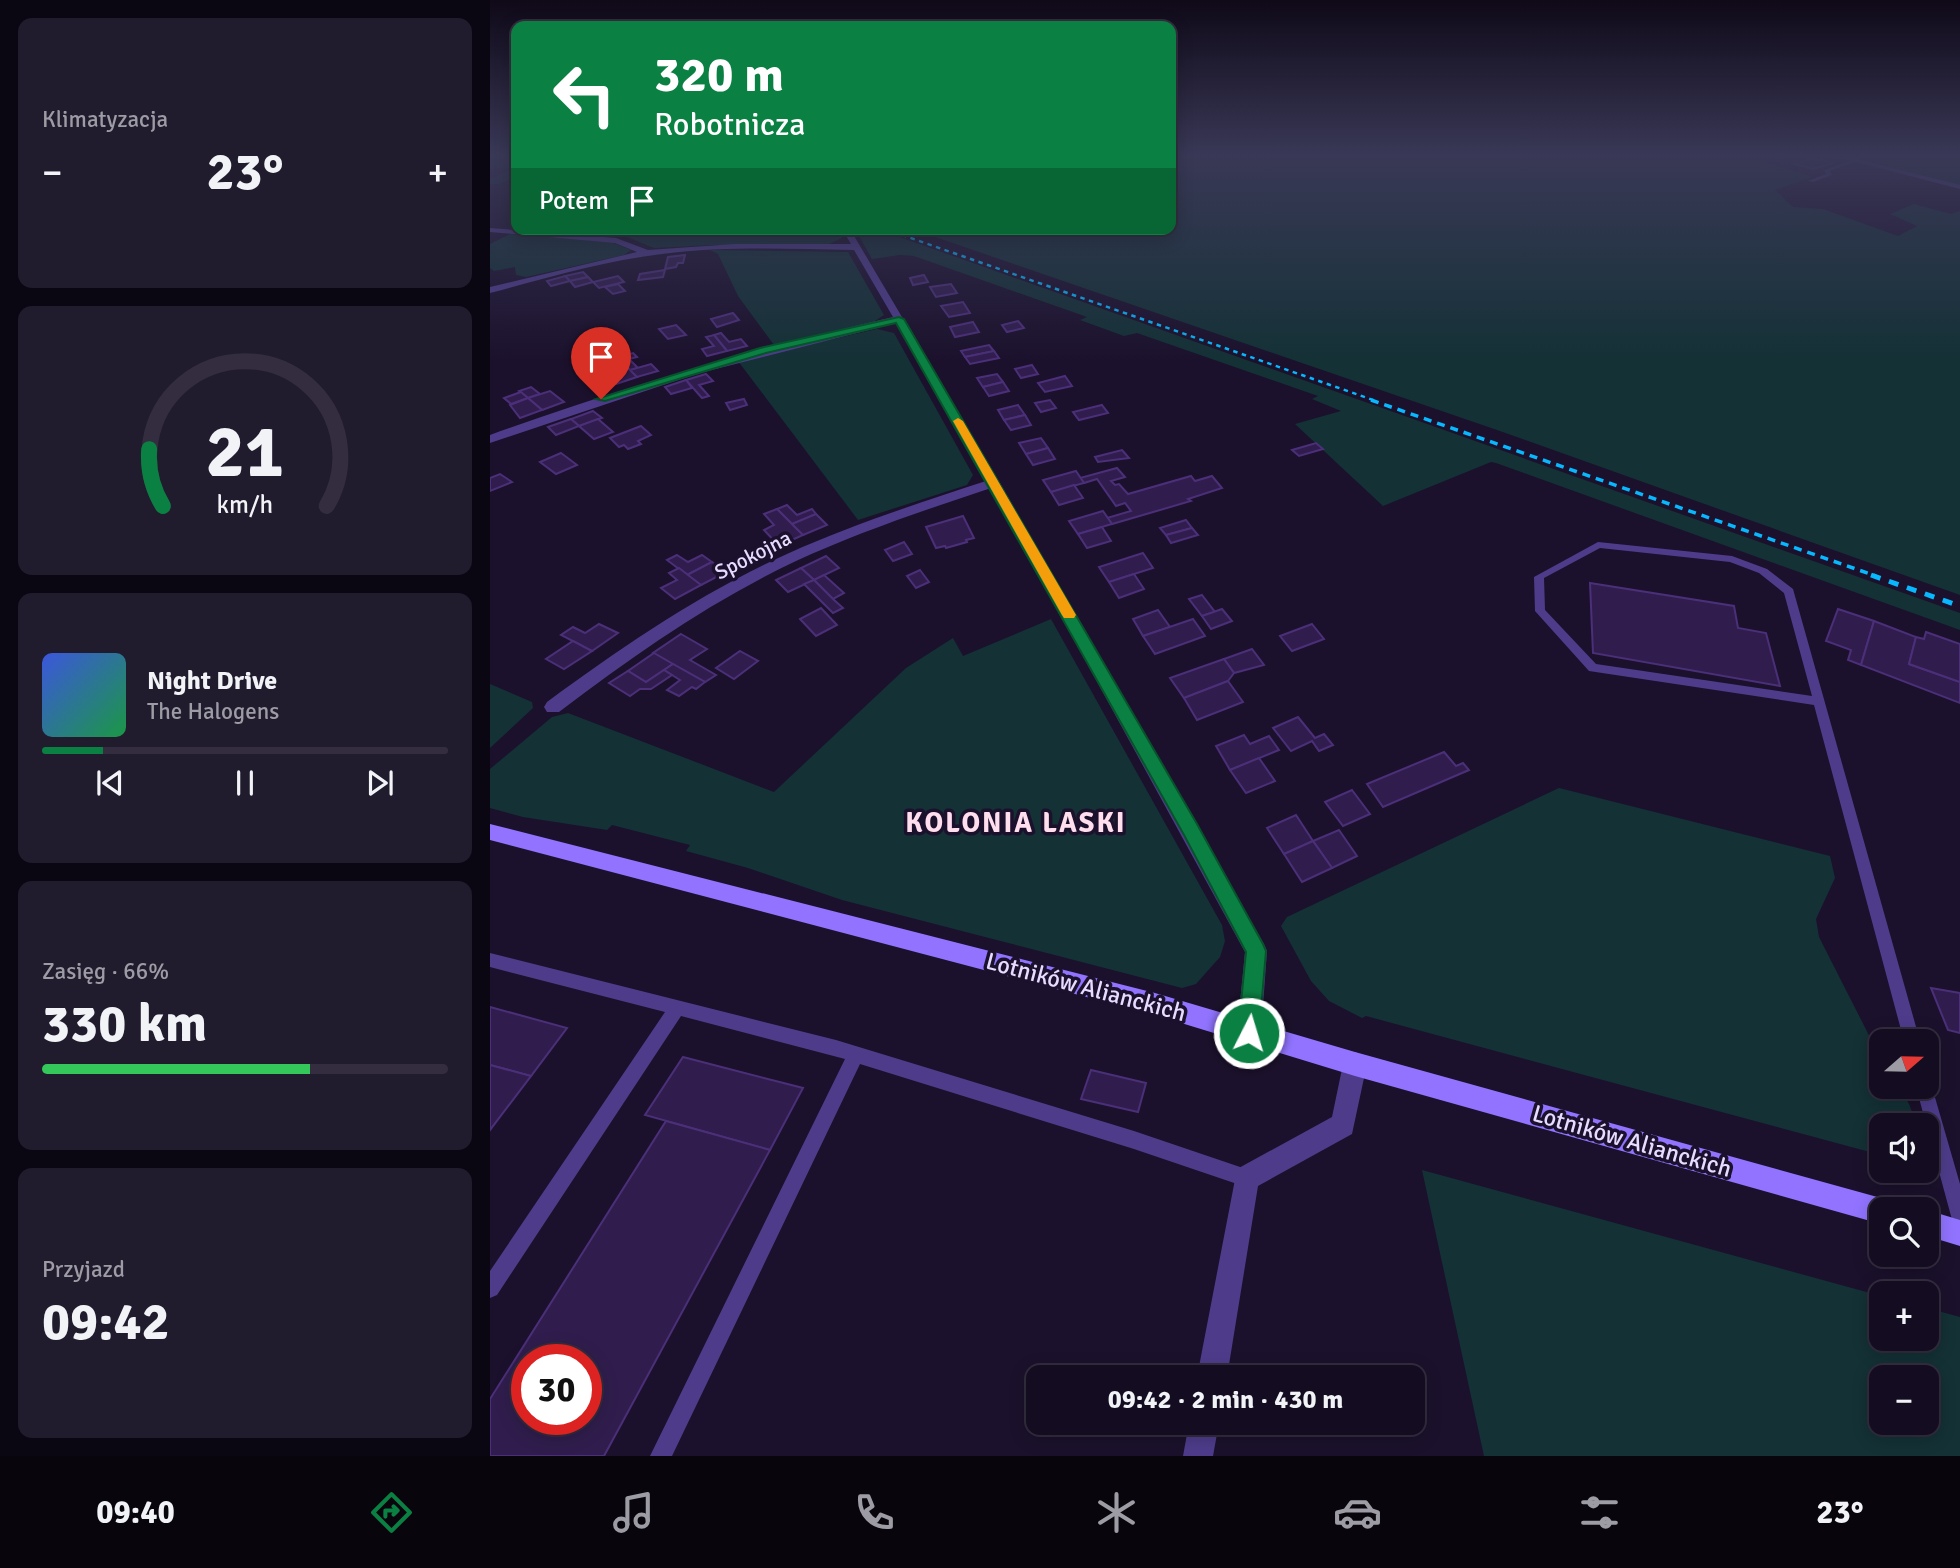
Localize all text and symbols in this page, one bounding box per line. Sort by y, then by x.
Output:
text: 320 m [654,45,784,105]
icon: left [539,49,630,140]
text: Klimatyzacja [42,105,168,134]
text: Robotnicza [654,105,806,144]
text: 23° [207,140,283,204]
text: − [42,149,63,196]
text: + [427,149,448,196]
icon: arrive [623,182,661,220]
text: Potem [539,185,609,217]
pin [571,327,631,399]
icon: arrive [582,338,620,376]
text: 21 [206,409,284,498]
text: km/h [217,489,273,520]
street label: Spokojna [710,525,796,585]
text: Night Drive [147,665,277,697]
text: The Halogens [147,697,279,726]
icon: previous [91,764,129,802]
icon: pause [226,764,264,802]
icon: next [361,764,399,802]
district label: KOLONIA LASKI [905,806,1127,840]
street label: Lotników Alianckich [983,946,1189,1028]
text: Zasięg · 66% [42,957,169,986]
text: 330 km [42,992,207,1056]
position arrow [1212,996,1286,1070]
north arrow [1869,1029,1939,1099]
map controls [1869,1029,1939,1435]
street label: Lotników Alianckich [1529,1098,1735,1184]
button: sound [1869,1113,1939,1183]
button: search [1869,1197,1939,1267]
text: Przyjazd [42,1255,125,1284]
button: + [1869,1281,1939,1351]
text: 09:42 [42,1290,170,1354]
speed limit sign: 30 [511,1344,602,1435]
button: − [1869,1365,1939,1435]
text: 09:42 · 2 min · 430 m [1108,1384,1343,1416]
icon: directions [367,1488,416,1537]
icon: music [609,1488,658,1537]
icon: phone [850,1488,899,1537]
icon: climate [1092,1488,1141,1537]
icon: car [1333,1488,1382,1537]
icon: filters [1575,1488,1624,1537]
text: 09:40 [96,1493,175,1532]
text: 23° [1816,1493,1864,1532]

